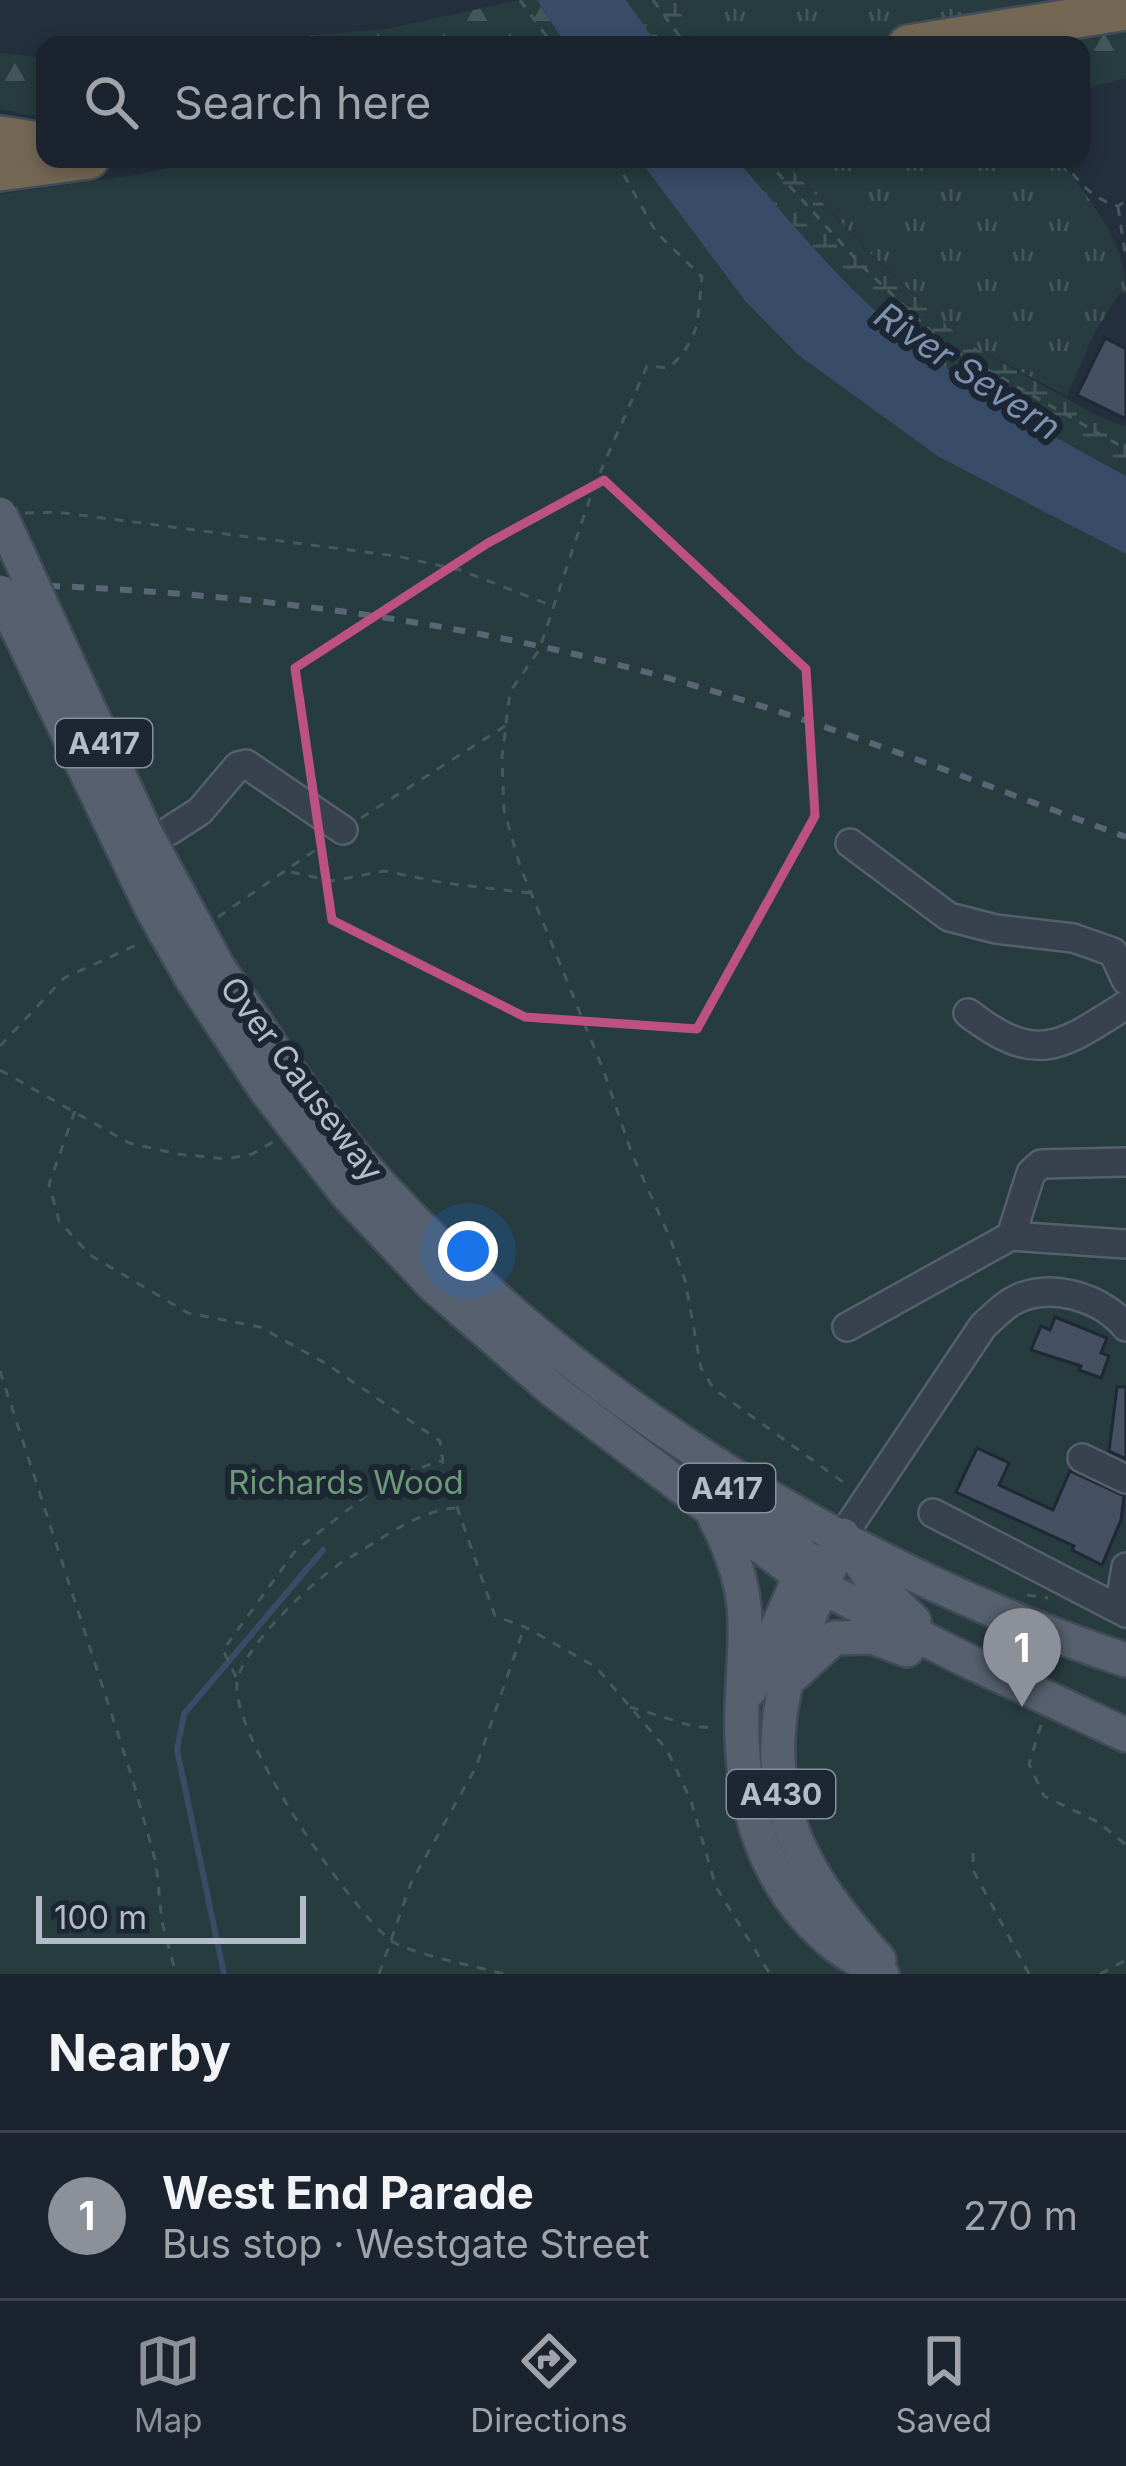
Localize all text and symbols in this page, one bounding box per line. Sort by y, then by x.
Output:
search box [36,36,1090,168]
icon: search [78,69,144,135]
text: Search here [174,75,431,130]
water label: River Severn [867,293,1069,449]
road number: A417 [56,719,152,767]
street label: Over Causeway [212,969,392,1189]
your location [438,1221,498,1281]
park label: Richards Wood [228,1462,464,1502]
road number: A417 [679,1464,775,1512]
pin: 1 [983,1608,1061,1707]
road number: A430 [727,1770,835,1818]
scale bar [36,1890,306,1943]
text: 100 m [54,1897,147,1937]
text: Nearby [48,2022,231,2083]
text: West End Parade [162,2165,534,2220]
text: 1 [79,2192,95,2239]
text: 270 m [963,2192,1078,2239]
text: Bus stop · Westgate Street [162,2220,650,2267]
tab: Map [134,2328,202,2440]
tab: Directions [470,2328,628,2440]
tab: Saved [895,2328,992,2440]

